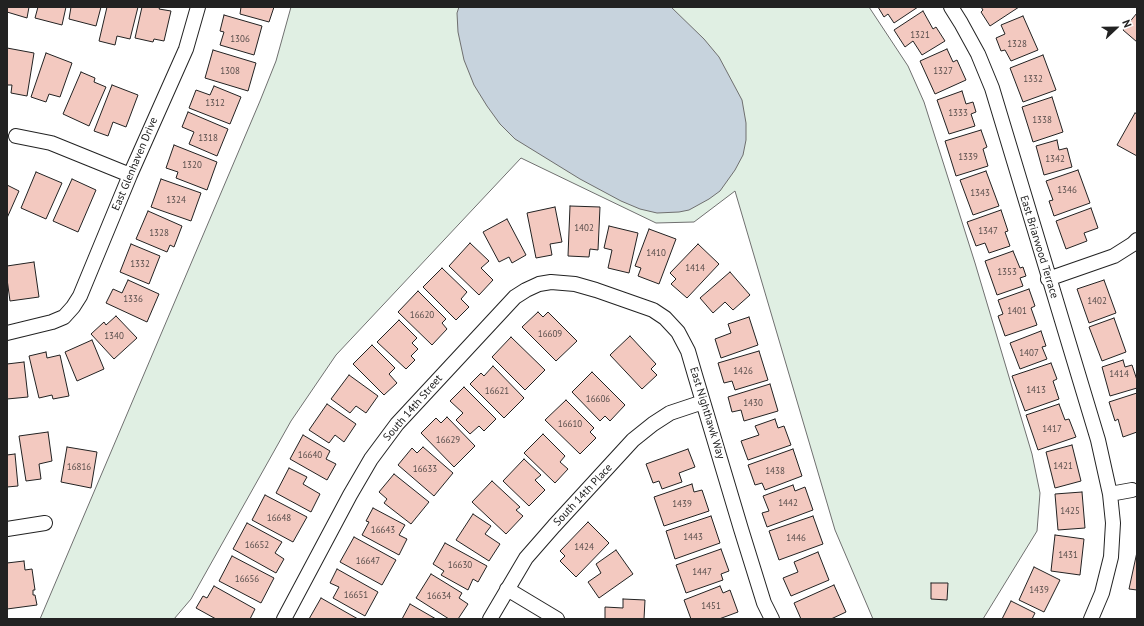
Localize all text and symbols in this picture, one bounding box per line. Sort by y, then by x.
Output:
north arrow [1096,8,1136,48]
text: N [1119,18,1135,29]
house number: 1321 [910,30,930,40]
house number: 1306 [230,34,250,44]
house number: 1328 [1007,39,1027,49]
house number: 1308 [220,66,240,76]
house number: 1327 [933,66,953,76]
house number: 1332 [1023,74,1043,84]
house number: 1312 [205,98,225,108]
house number: 1333 [948,108,968,118]
street label: East Glenhaven Drive [109,115,161,213]
house number: 1338 [1032,115,1052,125]
house number: 1318 [198,133,218,143]
house number: 1339 [958,152,978,162]
house number: 1342 [1045,154,1065,164]
house number: 1320 [182,160,202,170]
house number: 1346 [1057,185,1077,195]
house number: 1343 [970,188,990,198]
street label: East Briarwood Terrace [1017,194,1061,300]
house number: 1324 [166,195,186,205]
house number: 1402 [574,223,594,233]
house number: 1347 [978,226,998,236]
house number: 1328 [149,228,169,238]
house number: 1410 [646,248,666,258]
house number: 1332 [130,259,150,269]
house number: 1414 [685,263,705,273]
house number: 1353 [997,267,1017,277]
house number: 1336 [123,294,143,304]
house number: 1402 [1087,296,1107,306]
house number: 1401 [1007,306,1027,316]
house number: 16620 [410,310,434,320]
house number: 16609 [538,329,562,339]
house number: 1340 [104,331,124,341]
house number: 1407 [1019,348,1039,358]
street label: East Nighthawk Way [687,365,727,461]
house number: 1426 [733,366,753,376]
house number: 1414 [1109,369,1129,379]
street label: South 14th Street [381,372,445,444]
house number: 1413 [1026,385,1046,395]
house number: 16621 [485,386,509,396]
house number: 16606 [586,394,610,404]
house number: 1430 [743,398,763,408]
house number: 16610 [558,419,582,429]
house number: 1417 [1042,424,1062,434]
house number: 16629 [436,435,460,445]
house number: 16640 [298,450,322,460]
street label: South 14th Place [551,461,615,529]
house number: 1421 [1053,461,1073,471]
house number: 16816 [67,462,91,472]
house number: 16633 [413,464,437,474]
house number: 1438 [765,466,785,476]
house number: 1442 [778,498,798,508]
house number: 1439 [672,499,692,509]
house number: 1425 [1060,506,1080,516]
house number: 16648 [267,513,291,523]
house number: 16643 [371,525,395,535]
house number: 1443 [683,532,703,542]
house number: 1446 [786,533,806,543]
house number: 16652 [245,540,269,550]
house number: 1424 [574,542,594,552]
house number: 1431 [1058,550,1078,560]
house number: 16647 [356,556,380,566]
house number: 16630 [448,560,472,570]
house number: 1447 [692,567,712,577]
house number: 16656 [235,574,259,584]
house number: 1439 [1029,585,1049,595]
house number: 16651 [344,590,368,600]
house number: 16634 [427,591,451,601]
house number: 1451 [701,601,721,611]

